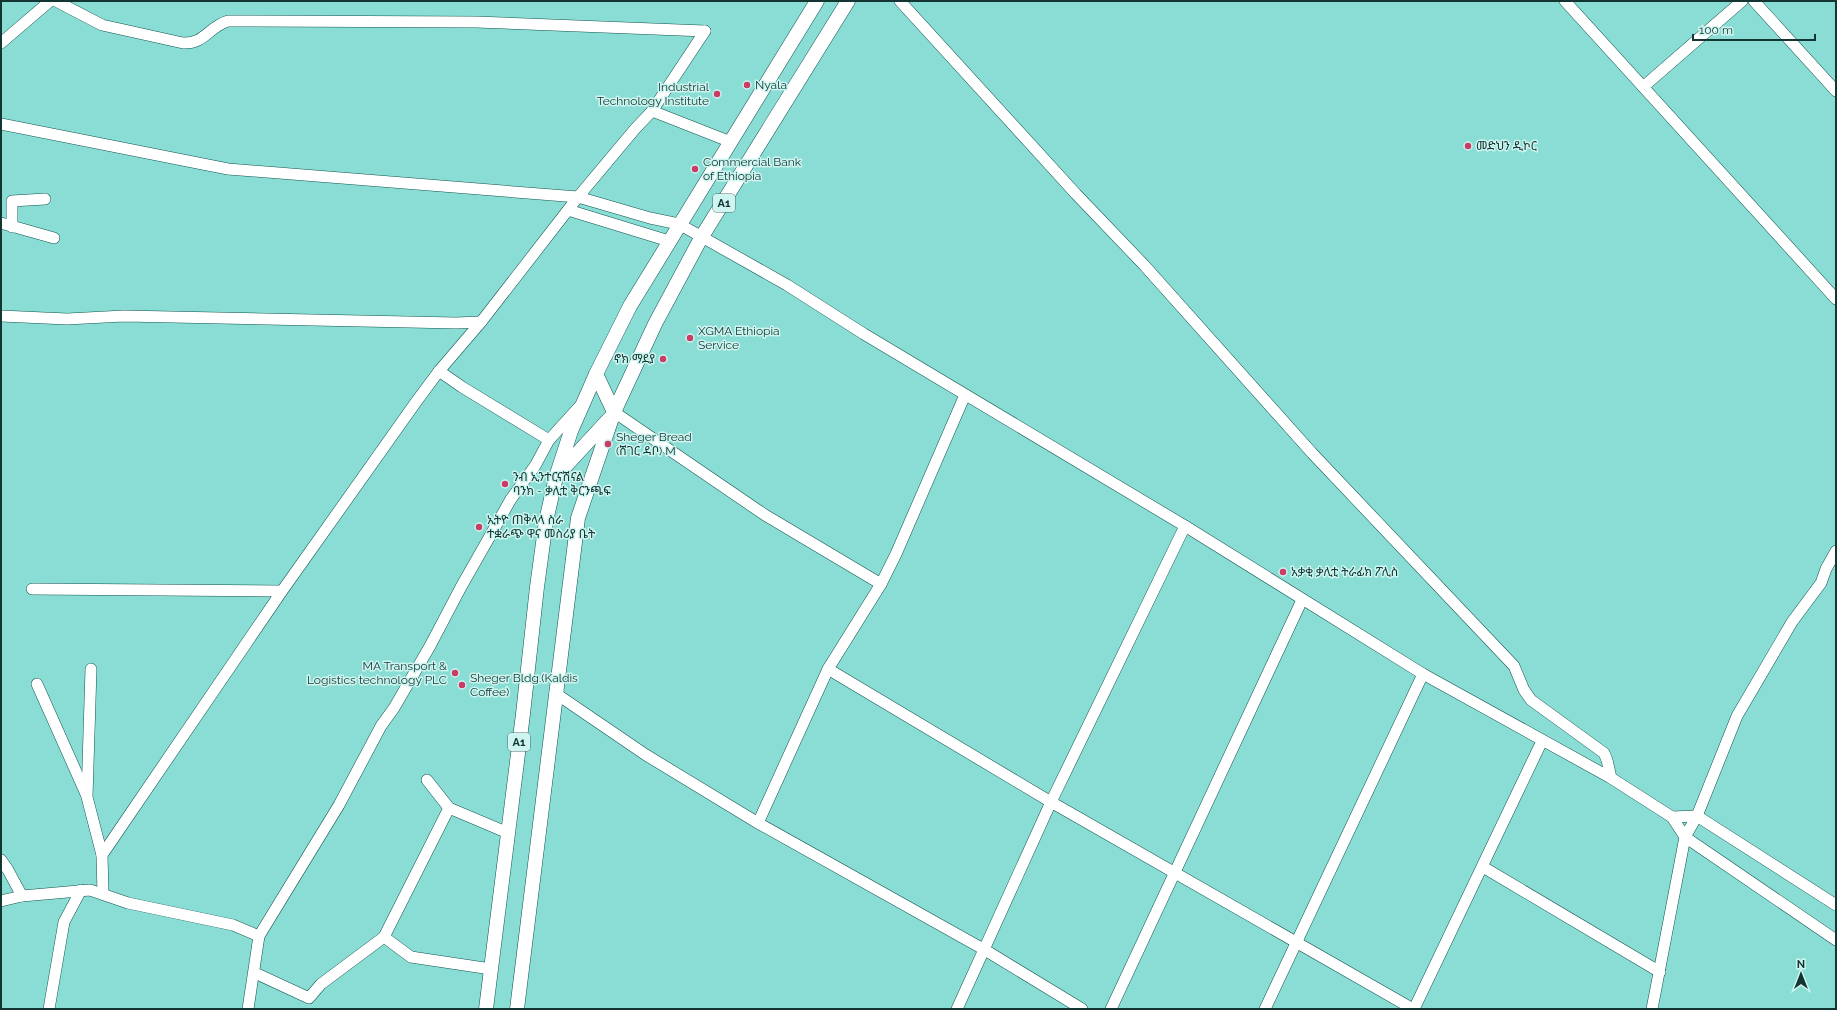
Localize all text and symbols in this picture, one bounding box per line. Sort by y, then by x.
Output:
scale bar [1693,16,1815,42]
text: 100 m [1699,23,1733,37]
place label: Nyala [755,78,787,92]
place label: Industrial Technology Institute [597,80,710,108]
marker: Nyala [742,80,752,90]
marker: Industrial Technology Institute [712,89,722,99]
place label: መድህን ዲኮር [1476,139,1537,153]
marker: መድህን ዲኮር [1463,141,1473,151]
place label: Commercial Bank of Ethiopia [703,155,802,183]
marker: Commercial Bank of Ethiopia [690,164,700,174]
road number: A1 [713,194,735,212]
place label: XGMA Ethiopia Service [698,324,780,352]
marker: XGMA Ethiopia Service [685,333,695,343]
place label: ኖክ ማደያ [614,352,655,366]
marker: ኖክ ማደያ [658,354,668,364]
place label: Sheger Bread (ሸገር ዳቦ) M [616,430,692,458]
marker: Sheger Bread (ሸገር ዳቦ) M [603,439,613,449]
place label: ንብ ኢንተርናሽናል ባንክ - ቃሊቲ ቅርንጫፍ [513,470,611,498]
marker: ንብ ኢንተርናሽናል ባንክ - ቃሊቲ ቅርንጫፍ [500,479,510,489]
place label: ኢትዮ ጠቅላላ ስራ ተቋራጭ ዋና መስሪያ ቤት [487,513,596,541]
marker: ኢትዮ ጠቅላላ ስራ ተቋራጭ ዋና መስሪያ ቤት [474,522,484,532]
place label: አቃቂ ቃሊቲ ትራፊክ ፖሊስ [1291,565,1398,579]
marker: አቃቂ ቃሊቲ ትራፊክ ፖሊስ [1278,567,1288,577]
place label: MA Transport & Logistics technology PLC [307,659,447,687]
marker: MA Transport & Logistics technology PLC [450,668,460,678]
place label: Sheger Bldg.(Kaldis Coffee) [470,671,578,699]
marker: Sheger Bldg.(Kaldis Coffee) [457,680,467,690]
road number: A1 [508,733,530,751]
north arrow [1781,954,1821,994]
text: N [1797,958,1805,971]

